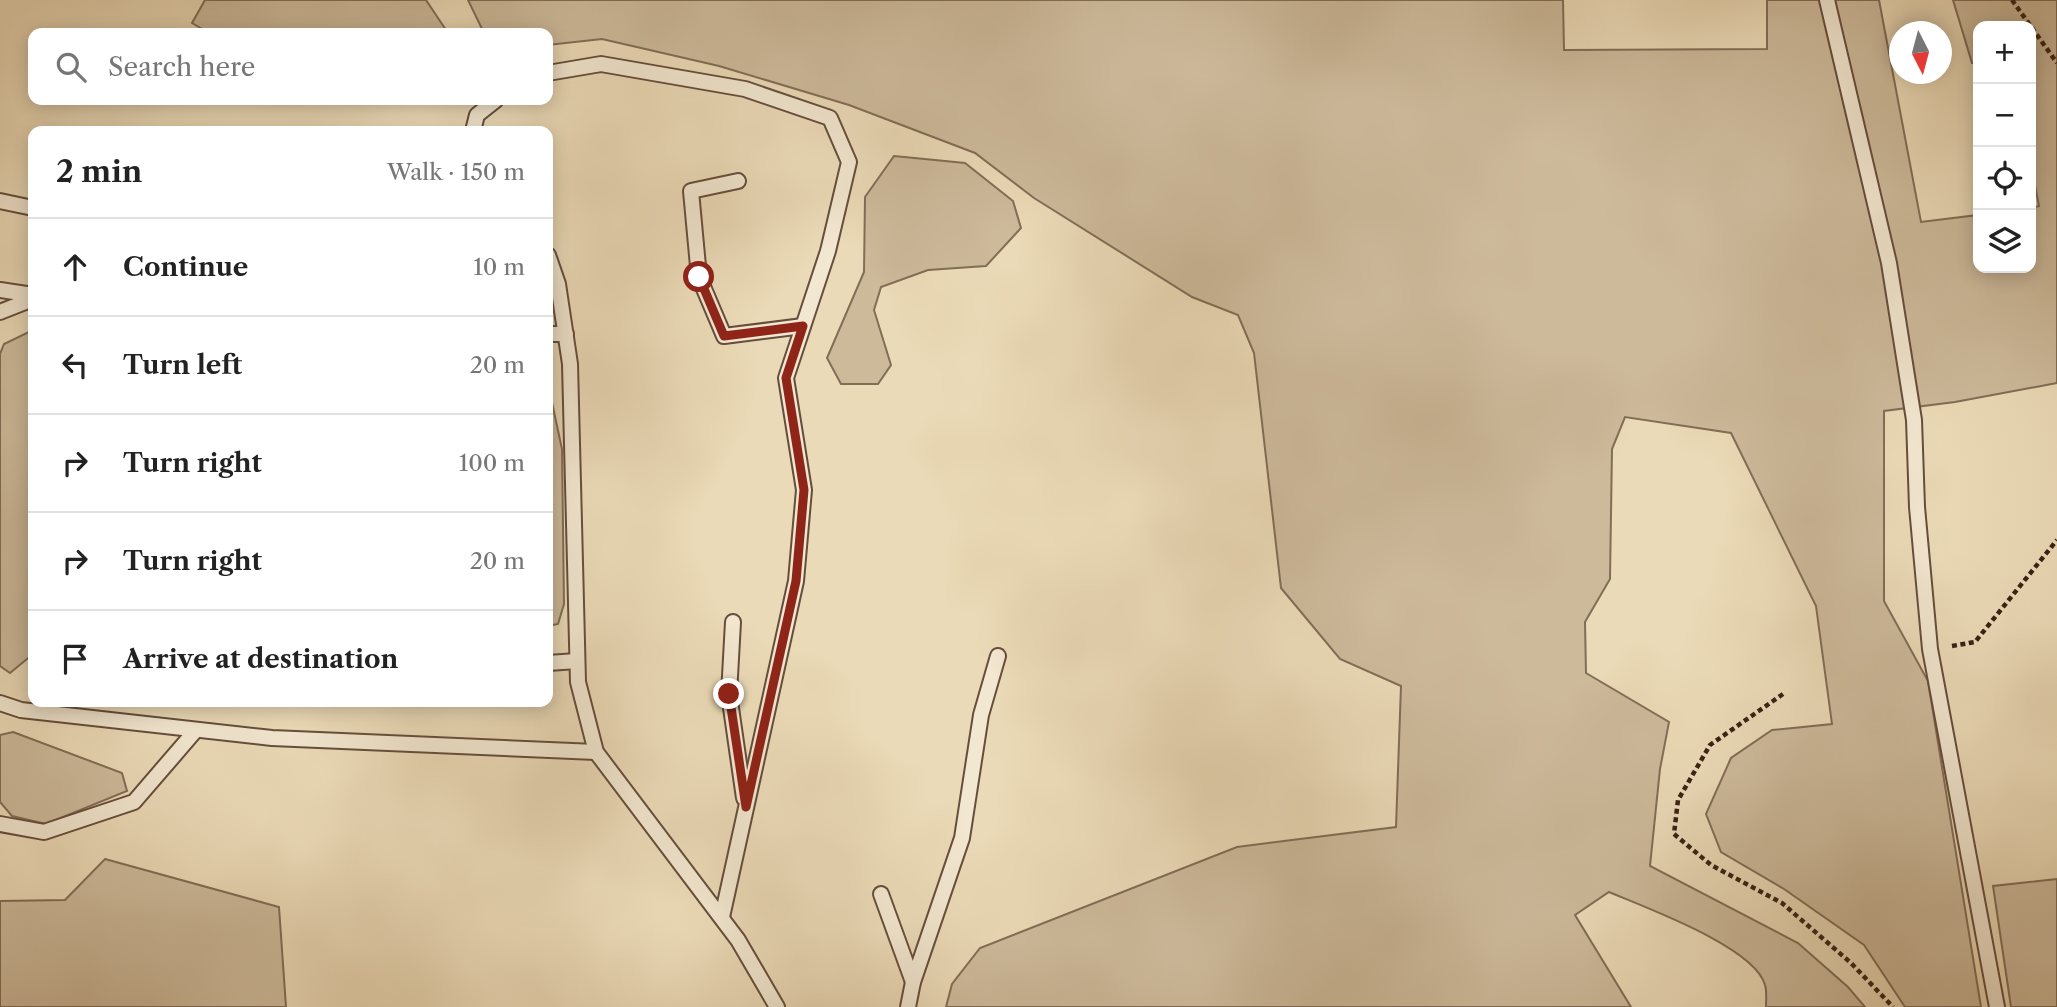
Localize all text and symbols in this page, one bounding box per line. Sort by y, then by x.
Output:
north arrow [1889,21,1952,84]
map controls [1973,21,2036,273]
button: + [1973,21,2036,84]
search box [28,28,553,105]
icon: search [52,48,90,86]
text: Search here [108,51,255,83]
button: − [1973,84,2036,147]
button: locate [1973,147,2036,210]
text: 2 min [56,153,142,190]
text: Walk · 150 m [387,158,525,186]
button: layers [1973,210,2036,273]
icon: ahead [56,248,94,286]
text: Continue [123,251,248,283]
text: 10 m [473,253,525,281]
route start [683,261,714,292]
icon: left [56,346,94,384]
text: Turn left [123,349,242,381]
text: 20 m [470,351,525,379]
icon: right [56,444,94,482]
text: Turn right [123,447,262,479]
text: 100 m [459,449,525,477]
icon: right [56,542,94,580]
text: Turn right [123,545,262,577]
text: 20 m [470,547,525,575]
icon: arrive [56,640,94,678]
text: Arrive at destination [123,643,398,675]
route end [713,678,744,709]

